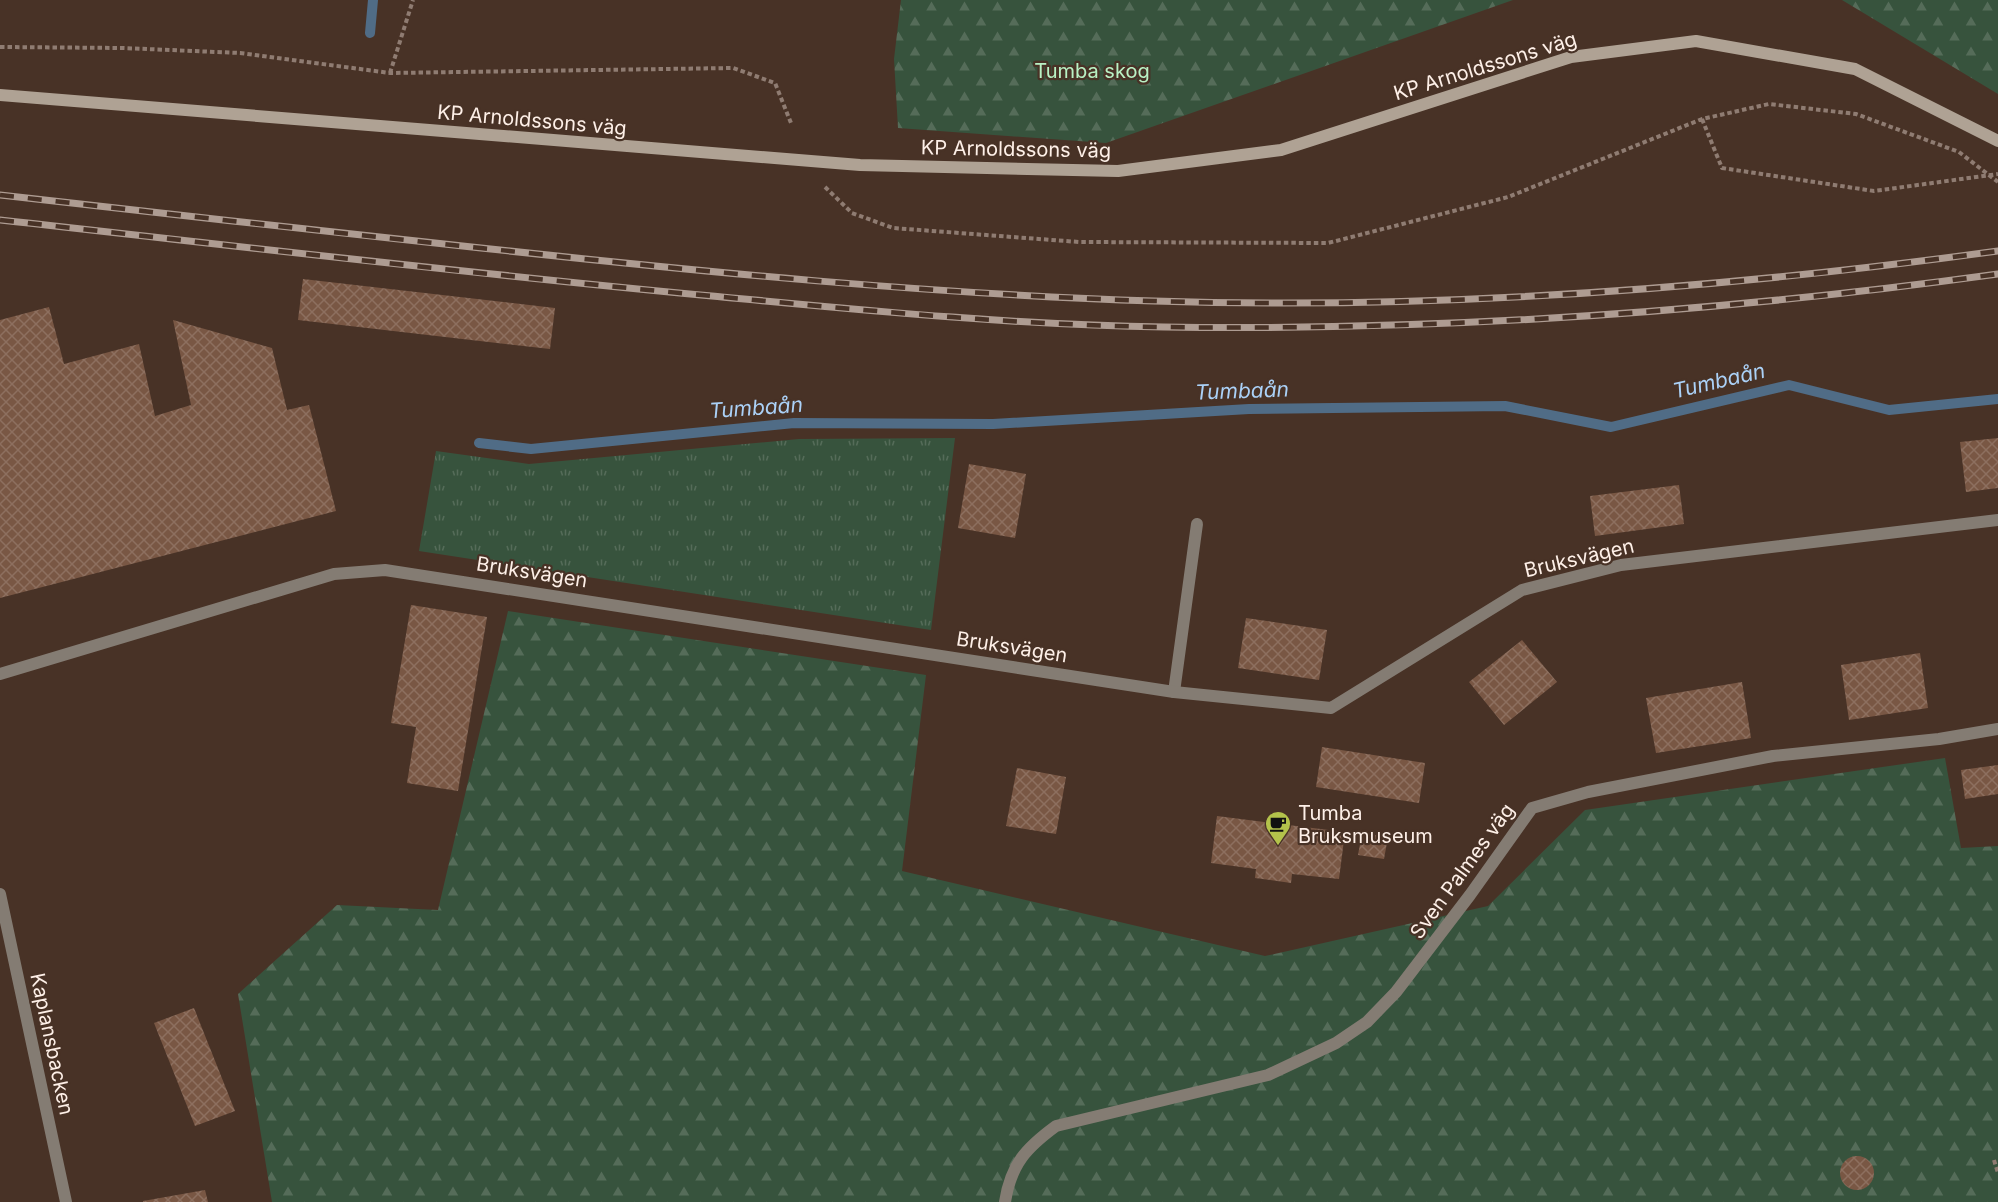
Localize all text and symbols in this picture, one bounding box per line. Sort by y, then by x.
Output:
street label: KP Arnoldssons väg [1391,27,1579,105]
park label: Tumba skog [1034,59,1150,83]
street label: KP Arnoldssons väg [436,100,628,140]
street label: KP Arnoldssons väg [921,135,1111,163]
water label: Tumbaån [1670,358,1767,403]
water label: Tumbaån [1195,376,1289,405]
water label: Tumbaån [708,392,804,423]
street label: Bruksvägen [1522,534,1636,582]
street label: Bruksvägen [475,551,589,593]
street label: Bruksvägen [955,626,1069,668]
street label: Sven Palmes väg [1405,799,1519,943]
place label: Tumba Bruksmuseum [1298,801,1433,848]
cafe icon: Tumba Bruksmuseum [1263,809,1293,847]
street label: Kaplansbacken [25,971,79,1117]

